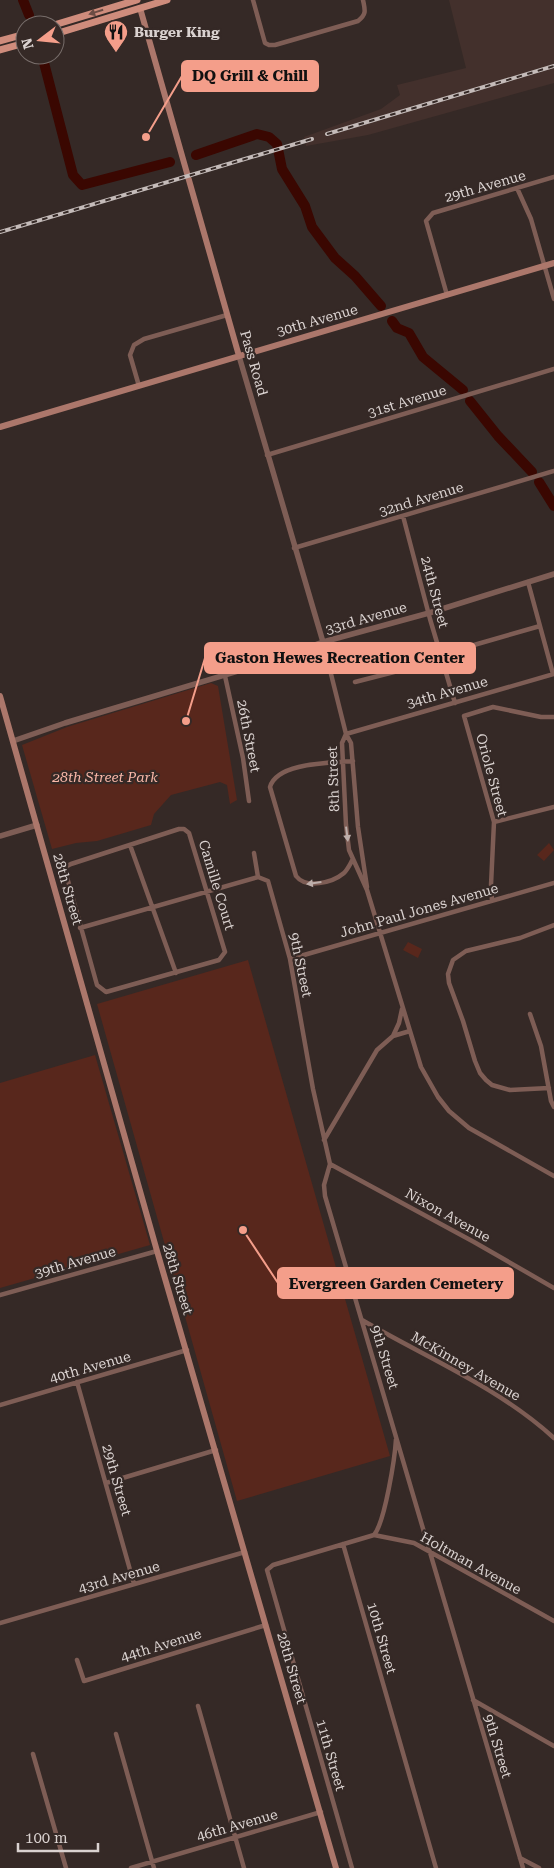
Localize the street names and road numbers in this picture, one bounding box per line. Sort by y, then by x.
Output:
street label: 29th Avenue [443,167,528,205]
street label: 30th Avenue [275,301,360,339]
street label: Pass Road [237,328,271,398]
street label: 31st Avenue [366,381,448,421]
street label: 32nd Avenue [377,478,465,519]
street label: 24th Street [418,554,452,630]
street label: 33rd Avenue [323,599,409,637]
street label: 34th Avenue [405,673,490,711]
street label: 26th Street [234,698,264,774]
street label: Oriole Street [473,732,511,818]
street label: 8th Street [324,746,342,812]
street label: Camille Court [196,838,238,932]
street label: 28th Street [50,851,86,927]
street label: John Paul Jones Avenue [338,880,500,940]
street label: 9th Street [286,931,316,999]
street label: Nixon Avenue [403,1185,494,1245]
street label: 28th Street [160,1241,196,1317]
street label: 39th Avenue [33,1243,118,1281]
street label: 9th Street [368,1323,402,1391]
street label: McKinney Avenue [409,1328,524,1404]
street label: 40th Avenue [48,1348,133,1386]
street label: 29th Street [99,1442,135,1518]
street label: Holtman Avenue [418,1529,524,1597]
street label: 43rd Avenue [76,1558,162,1596]
street label: 10th Street [364,1600,400,1676]
street label: 44th Avenue [119,1625,204,1665]
street label: 28th Street [274,1630,310,1706]
street label: 9th Street [481,1712,515,1780]
street label: 11th Street [313,1717,349,1793]
street label: 46th Avenue [195,1806,280,1844]

